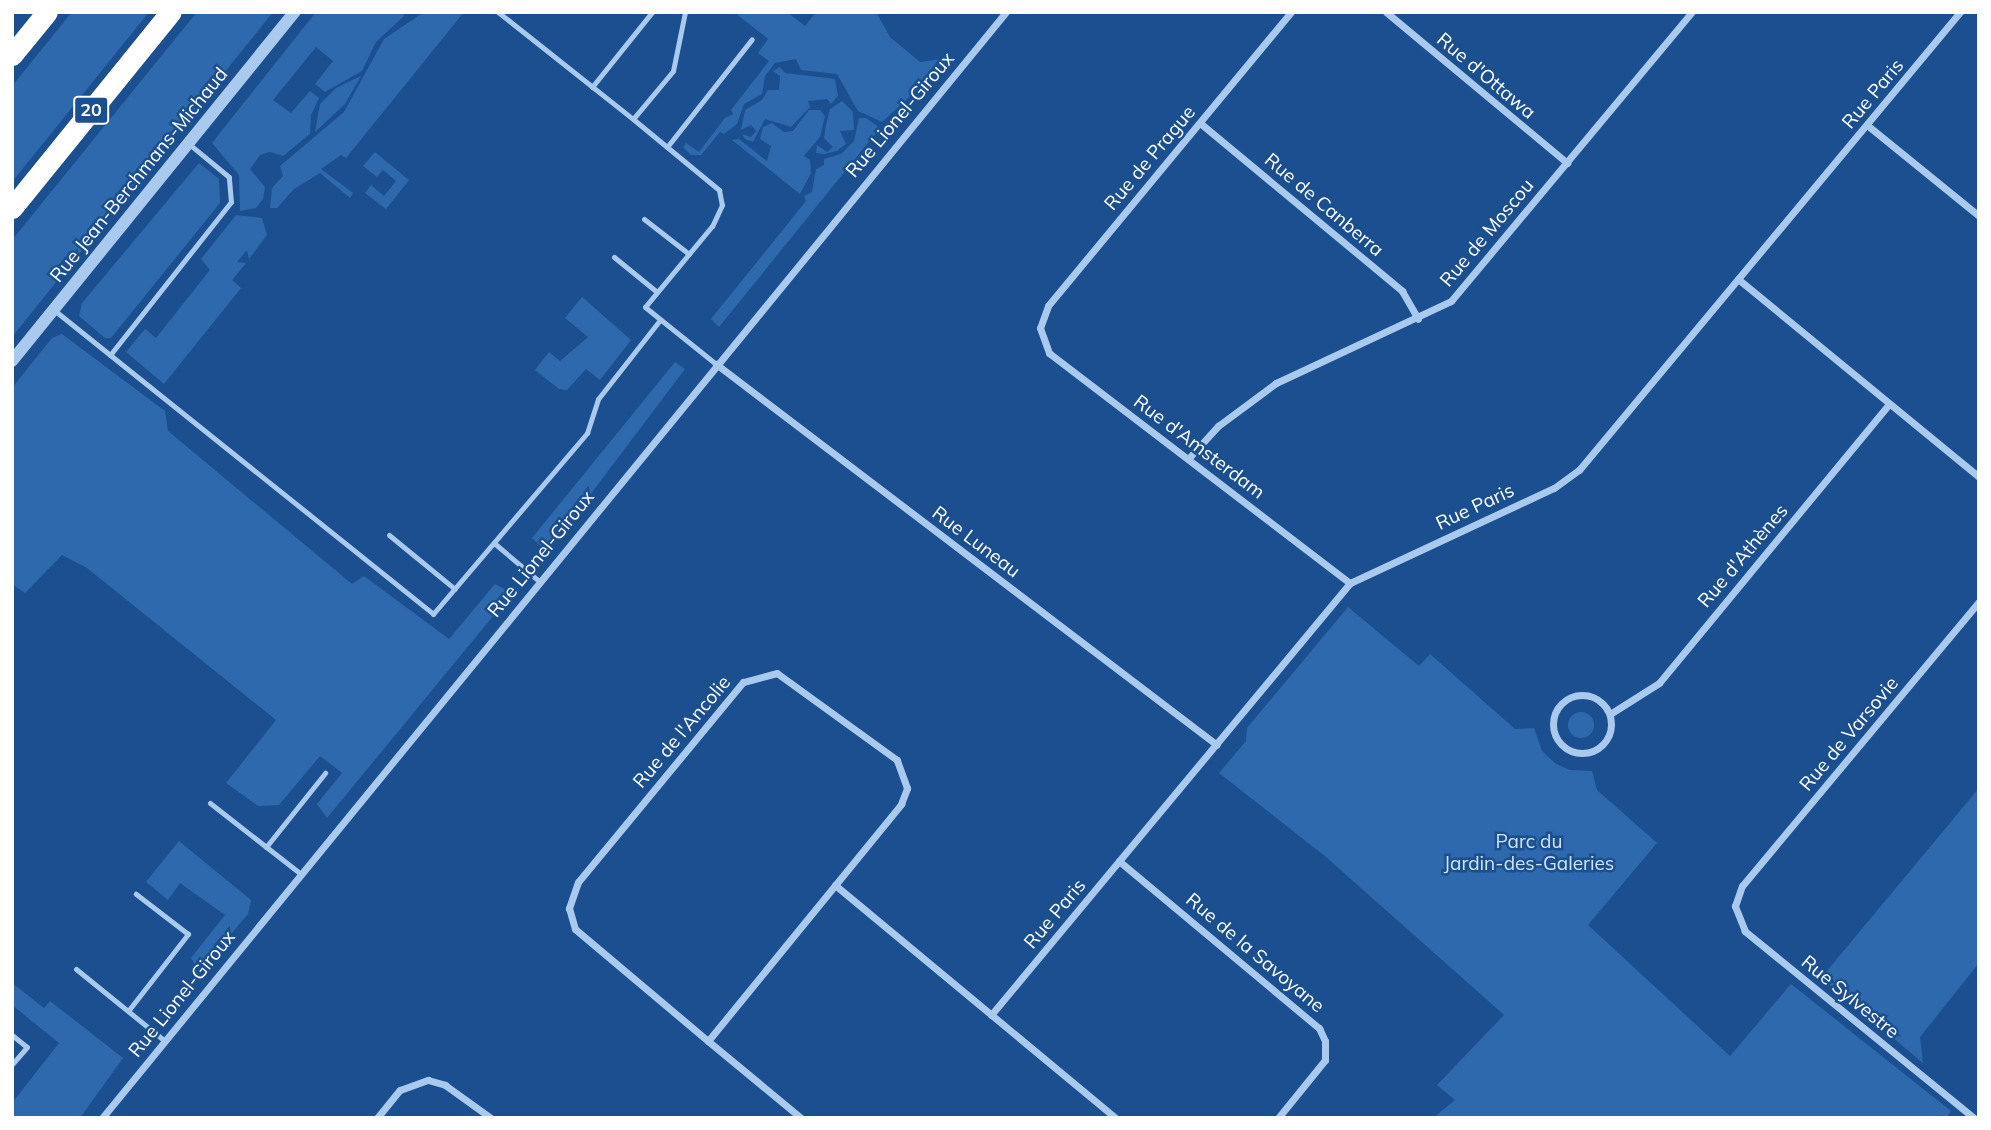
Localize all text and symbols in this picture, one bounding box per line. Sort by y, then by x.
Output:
street label: Rue d'Ottawa [1432,28,1540,124]
street label: Rue Lionel-Giroux [841,48,959,182]
street label: Rue Paris [1837,55,1909,133]
street label: Rue Jean-Berchmans-Michaud [45,63,233,287]
road number: 20 [72,96,110,124]
street label: Rue de Prague [1100,101,1200,215]
street label: Rue de Canberra [1260,149,1388,261]
street label: Rue de Moscou [1435,174,1539,292]
street label: Rue d'Amsterdam [1129,390,1269,504]
street label: Rue Paris [1432,479,1518,535]
street label: Rue Lionel-Giroux [483,486,599,622]
street label: Rue d'Athènes [1693,500,1793,612]
street label: Rue Luneau [927,501,1025,583]
street label: Rue de l'Ancolie [628,671,736,793]
street label: Rue de Varsovie [1795,672,1903,796]
park label: Parc du Jardin-des-Galeries [1444,831,1614,875]
street label: Rue Paris [1019,875,1091,953]
street label: Rue de la Savoyane [1181,888,1329,1018]
street label: Rue Lionel-Giroux [124,926,240,1062]
street label: Rue Sylvestre [1797,951,1903,1043]

